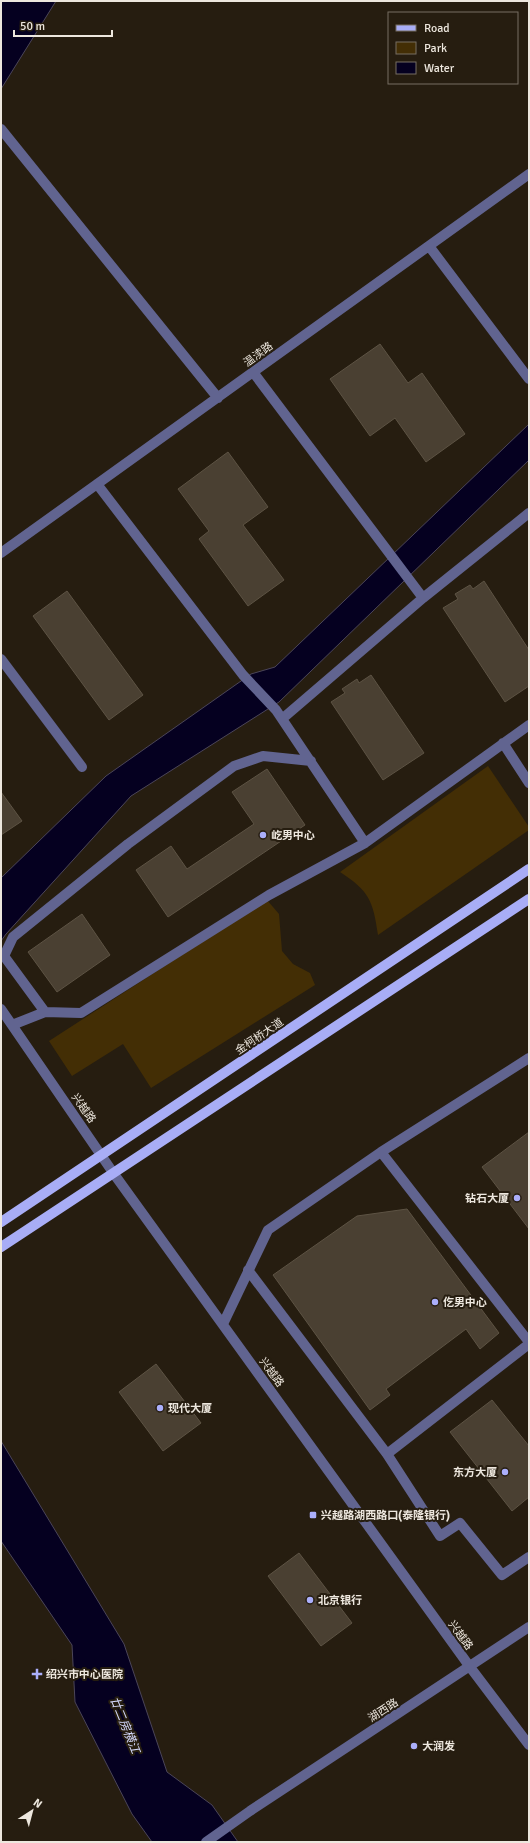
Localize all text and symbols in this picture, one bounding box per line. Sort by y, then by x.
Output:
scale bar [14,12,112,38]
legend [388,12,518,84]
text: 50 m [20,19,45,34]
text: Road [424,21,450,36]
text: Park [424,41,447,56]
text: Water [424,61,455,76]
street label: 温渎路 [241,339,275,369]
place label: 屹男中心 [271,829,315,842]
marker: 屹男中心 [258,830,268,840]
street label: 金柯桥大道 [233,1016,286,1057]
street label: 兴越路 [69,1091,98,1126]
place label: 钻石大厦 [465,1192,509,1205]
marker: 钻石大厦 [512,1193,522,1203]
place label: 仡男中心 [443,1296,487,1309]
marker: 仡男中心 [430,1297,440,1307]
street label: 兴越路 [257,1355,287,1389]
place label: 现代大厦 [168,1402,212,1415]
marker: 现代大厦 [155,1403,165,1413]
place label: 东方大厦 [453,1466,497,1479]
marker: 东方大厦 [500,1467,510,1477]
place label: 兴越路湖西路口(泰隆银行) [321,1509,450,1522]
marker: 兴越路湖西路口(泰隆银行) [308,1510,318,1520]
place label: 北京银行 [318,1594,362,1607]
marker: 北京银行 [305,1595,315,1605]
street label: 兴越路 [446,1618,476,1652]
marker: 绍兴市中心医院 [31,1668,43,1680]
place label: 绍兴市中心医院 [46,1668,123,1681]
water label: 廿二房横江 [106,1695,143,1758]
street label: 湖西路 [366,1696,401,1725]
place label: 大润发 [422,1740,455,1753]
marker: 大润发 [409,1741,419,1751]
north arrow [12,1791,52,1831]
text: N [31,1796,45,1811]

